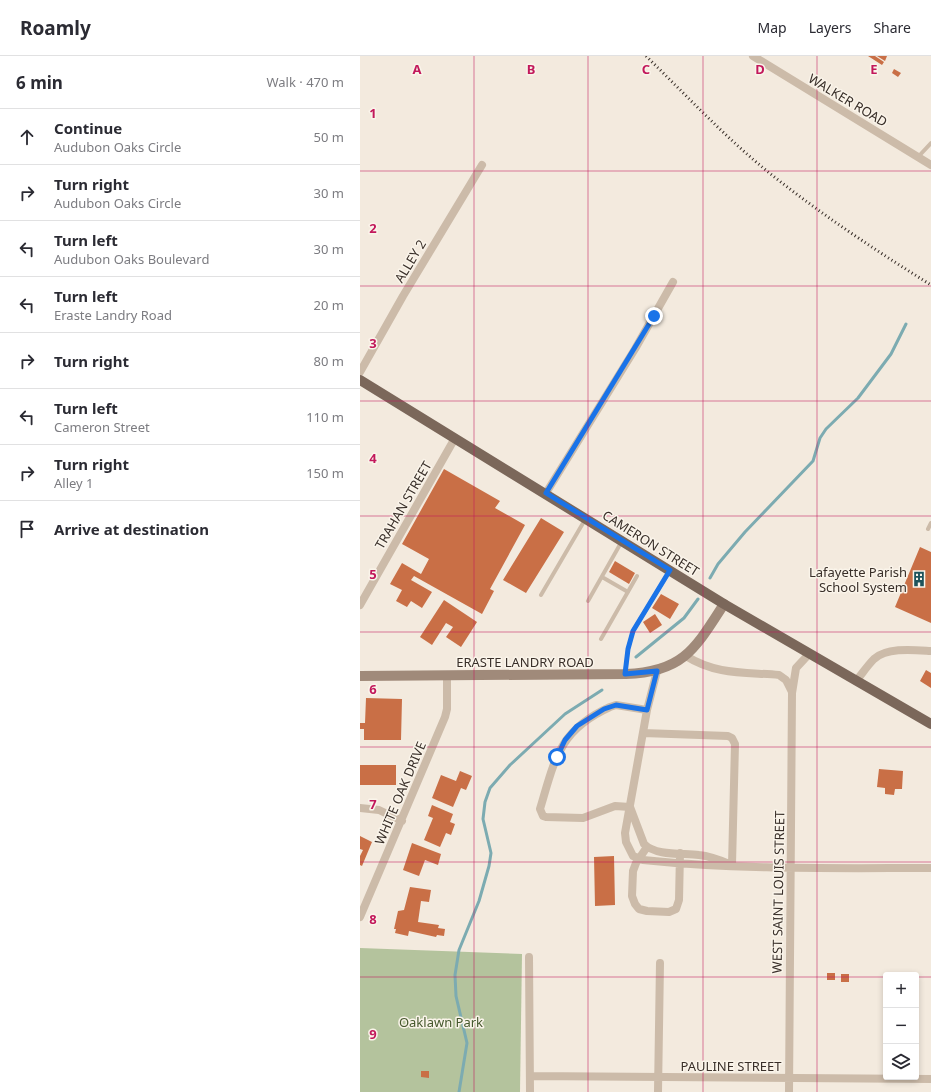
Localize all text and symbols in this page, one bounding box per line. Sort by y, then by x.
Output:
text: Roamly [20,15,91,41]
text: Map [758,18,787,37]
text: Layers [809,18,851,37]
text: Share [873,18,911,37]
text: A [413,60,422,78]
text: B [527,60,535,78]
text: C [642,60,650,78]
text: D [755,60,765,78]
street label: WALKER ROAD [806,70,890,130]
text: 6 min [16,71,63,94]
text: Walk · 470 m [266,73,344,91]
text: 1 [369,104,377,122]
text: Continue [54,118,122,138]
icon: ahead [16,126,38,148]
text: 50 m [314,128,344,146]
text: Audubon Oaks Circle [54,138,181,156]
text: Turn right [54,174,129,194]
icon: right [16,182,38,204]
text: 30 m [314,184,344,202]
text: Audubon Oaks Circle [54,194,181,212]
text: 2 [369,219,377,237]
text: Turn left [54,230,118,250]
street label: ALLEY 2 [390,236,430,286]
icon: left [16,238,38,260]
text: 30 m [314,240,344,258]
text: Audubon Oaks Boulevard [54,250,209,268]
text: Turn left [54,286,118,306]
icon: left [16,294,38,316]
text: 20 m [314,296,344,314]
text: Eraste Landry Road [54,306,172,324]
route end [645,307,663,325]
text: 3 [369,334,377,352]
icon: right [16,350,38,372]
text: Turn right [54,351,129,371]
text: 80 m [314,352,344,370]
text: Turn left [54,398,118,418]
icon: left [16,406,38,428]
text: 110 m [306,408,344,426]
text: Cameron Street [54,418,150,436]
text: 4 [369,449,377,467]
text: Turn right [54,454,129,474]
street label: TRAHAN STREET [370,457,436,552]
icon: right [16,462,38,484]
text: 150 m [306,464,344,482]
text: Alley 1 [54,474,94,492]
street label: CAMERON STREET [599,506,704,580]
icon: arrive [16,518,38,540]
text: Arrive at destination [54,519,209,539]
place label: Lafayette Parish School System [809,563,907,596]
text: 5 [369,565,377,583]
building icon: Lafayette Parish School System [910,570,928,588]
street label: ERASTE LANDRY ROAD [456,653,594,671]
text: 6 [369,680,377,698]
street label: WHITE OAK DRIVE [370,739,430,847]
route start [548,748,566,766]
text: 7 [369,795,377,813]
street label: WEST SAINT LOUIS STREET [768,810,788,973]
text: 8 [369,910,377,928]
map controls [883,972,919,1080]
button: + [883,972,919,1008]
button: − [883,1008,919,1044]
park label: Oaklawn Park [399,1013,483,1031]
text: 9 [369,1025,377,1043]
button: layers [883,1044,919,1080]
street label: PAULINE STREET [681,1057,782,1075]

